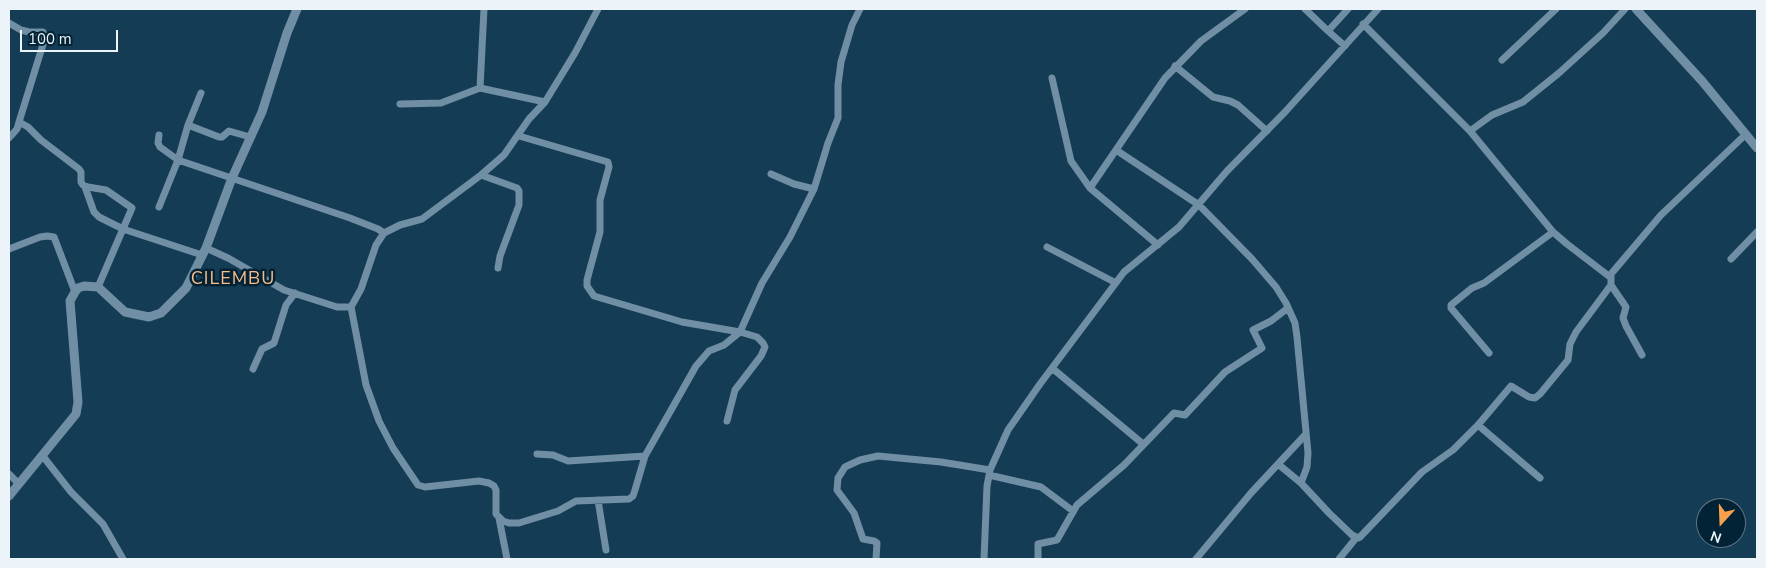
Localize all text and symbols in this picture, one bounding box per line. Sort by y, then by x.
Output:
scale bar [22,20,120,52]
text: 100 m [28,29,72,49]
district label: CILEMBU [190,269,276,291]
north arrow [1696,498,1746,548]
text: N [1708,526,1724,547]

